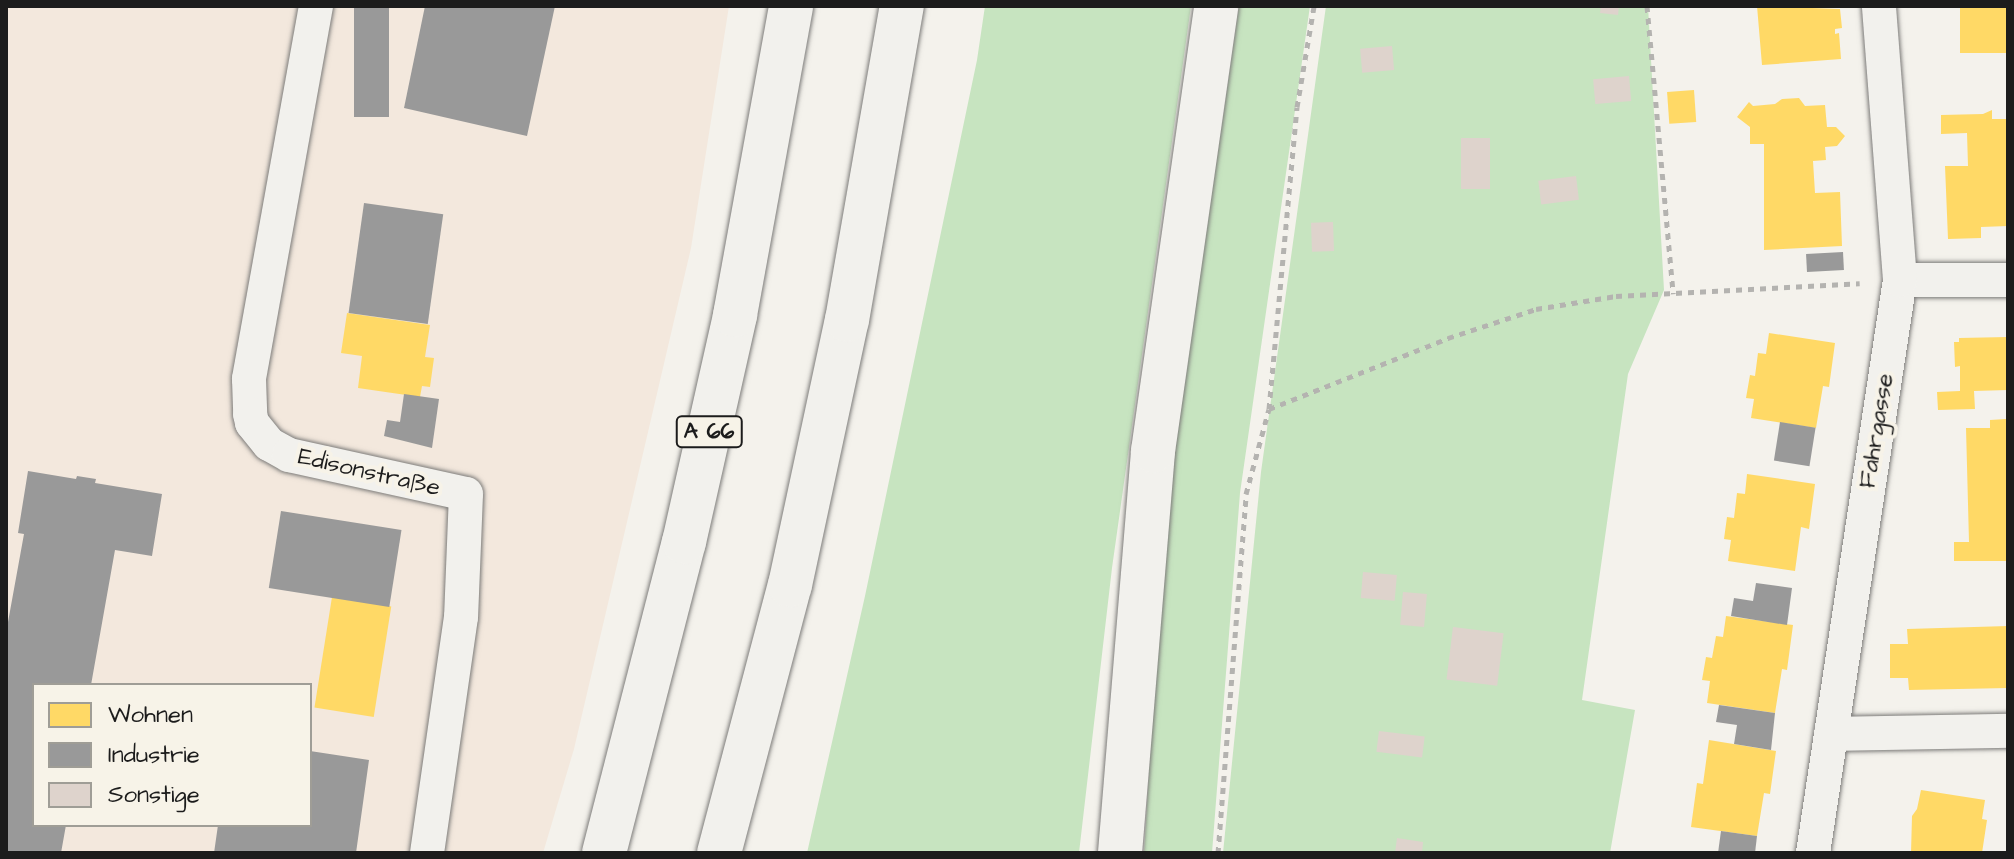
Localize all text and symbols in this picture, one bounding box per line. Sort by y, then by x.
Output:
street label: Fahrgasse [1854,372,1900,490]
road number: A 66 [675,414,743,450]
street label: Edisonstraße [295,443,443,503]
legend [32,683,312,827]
text: Wohnen [108,698,193,732]
text: Industrie [108,738,200,772]
text: Sonstige [108,778,200,812]

